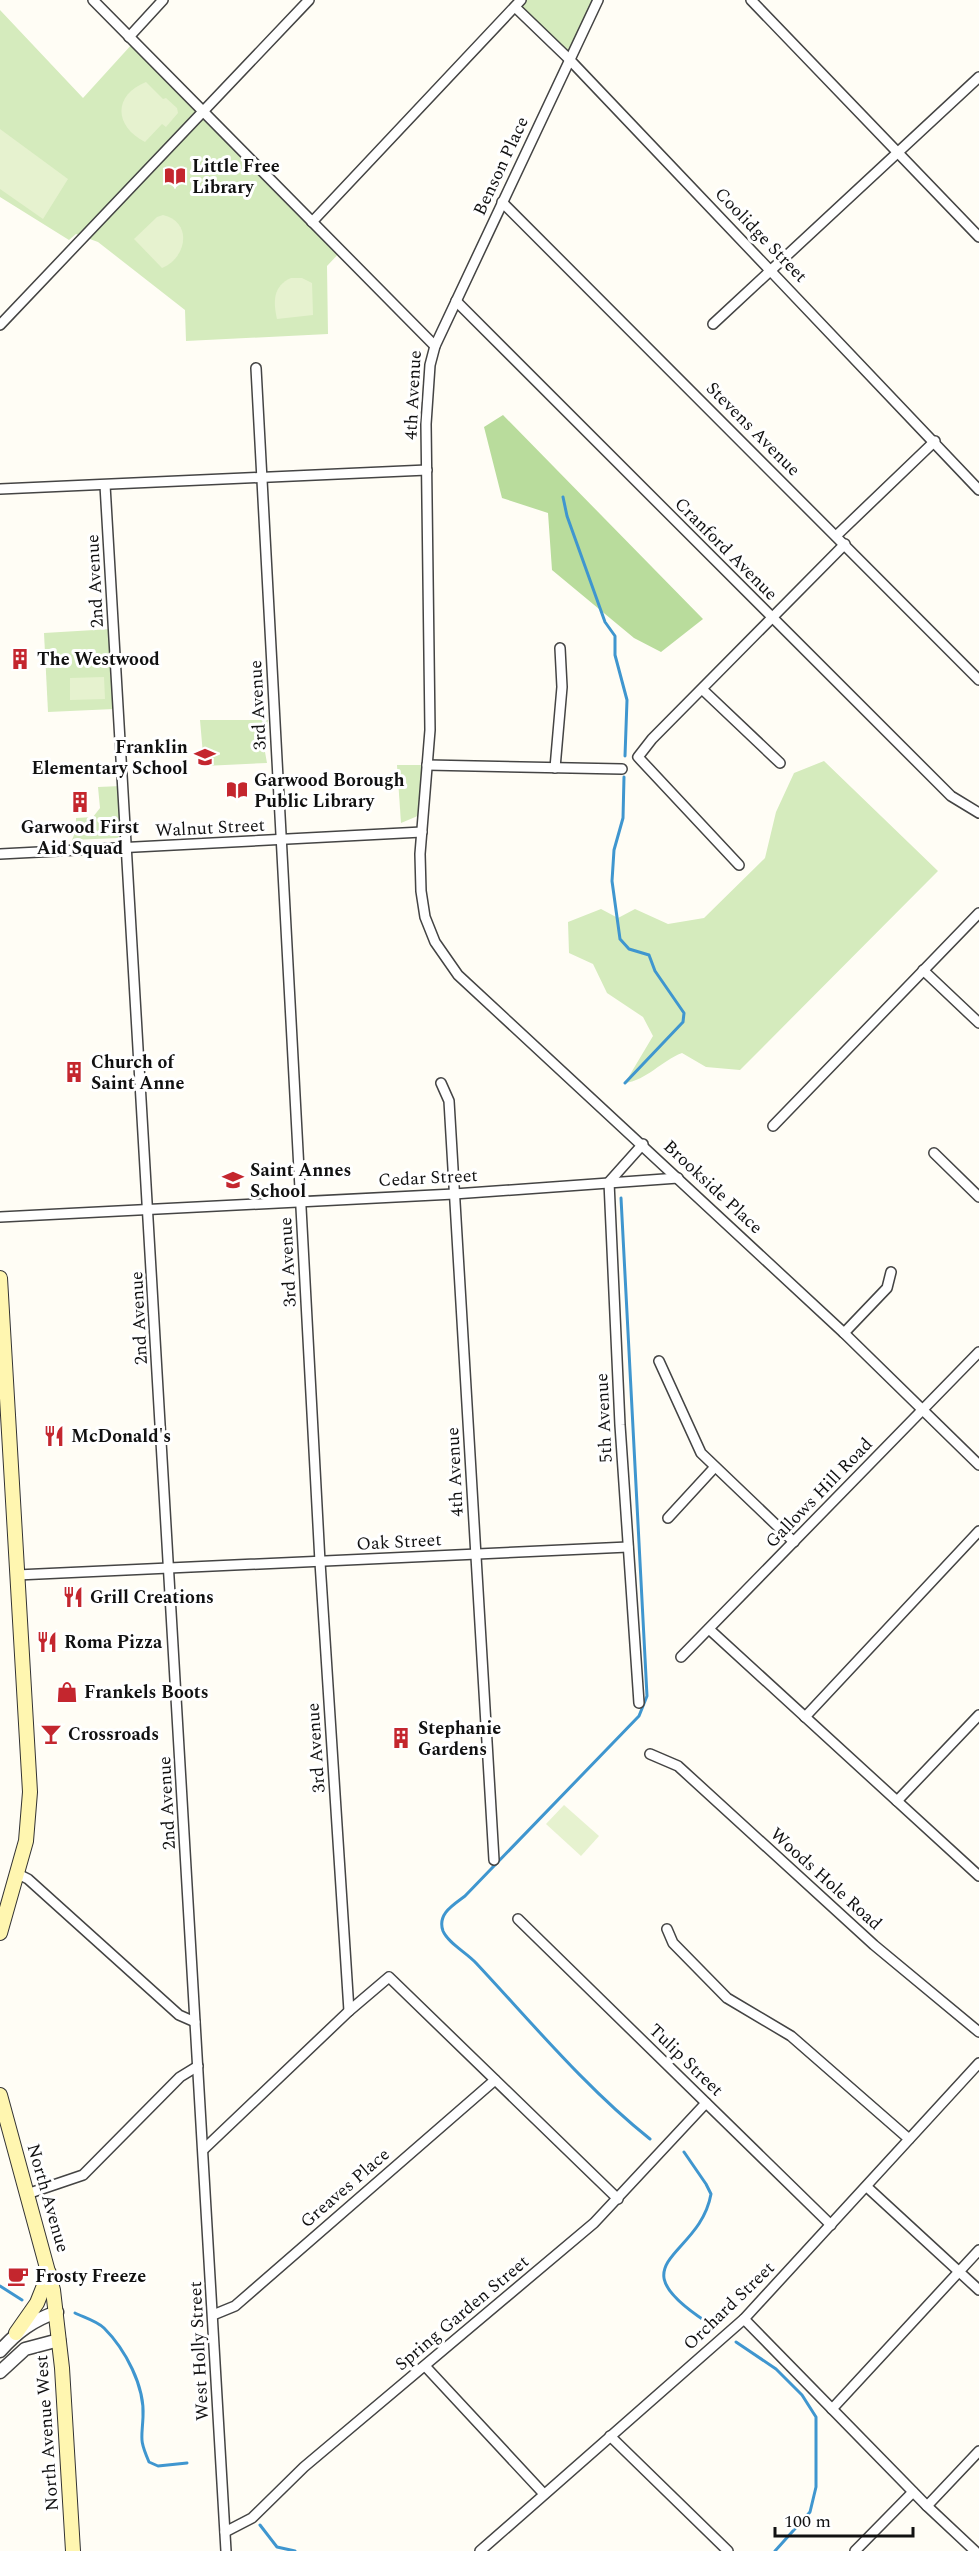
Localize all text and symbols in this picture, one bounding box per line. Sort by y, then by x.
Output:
street label: Benson Place [466,112,536,220]
place label: Little Free Library [192,153,280,201]
library icon: Little Free Library [163,164,187,188]
street label: Coolidge Street [708,181,814,289]
street label: 4th Avenue [397,349,429,441]
street label: Stevens Avenue [699,375,807,483]
street label: Cranford Avenue [668,491,784,607]
street label: 2nd Avenue [79,534,111,628]
place label: The Westwood [37,646,160,673]
building icon: The Westwood [8,647,32,671]
street label: 3rd Avenue [242,659,274,751]
place label: Franklin Elementary School [31,734,188,782]
school or university icon: Franklin Elementary School [193,745,217,769]
place label: Garwood Borough Public Library [254,767,405,815]
library icon: Garwood Borough Public Library [225,778,249,802]
building icon: Garwood First Aid Squad [68,790,92,814]
street label: Walnut Street [154,812,266,844]
place label: Garwood First Aid Squad [21,814,139,862]
place label: Church of Saint Anne [91,1049,184,1097]
building icon: Church of Saint Anne [62,1060,86,1084]
street label: Brookside Place [657,1134,769,1240]
place label: Saint Annes School [250,1157,351,1205]
street label: Cedar Street [378,1162,478,1194]
school or university icon: Saint Annes School [221,1168,245,1192]
street label: 3rd Avenue [272,1216,304,1308]
street label: 2nd Avenue [123,1271,155,1365]
street label: 5th Avenue [588,1372,620,1464]
place label: McDonald's [71,1423,171,1450]
restaurant icon: McDonald's [42,1424,66,1448]
street label: 4th Avenue [439,1426,471,1518]
street label: Gallows Hill Road [759,1432,879,1554]
street label: Oak Street [356,1526,442,1558]
place label: Grill Creations [90,1584,214,1611]
restaurant icon: Grill Creations [61,1585,85,1609]
place label: Roma Pizza [64,1629,163,1656]
restaurant icon: Roma Pizza [35,1630,59,1654]
place label: Frankels Boots [84,1679,209,1706]
shop icon: Frankels Boots [55,1680,79,1704]
street label: 3rd Avenue [299,1702,333,1794]
place label: Stephanie Gardens [418,1715,501,1763]
place label: Crossroads [68,1721,159,1748]
bar icon: Crossroads [39,1722,63,1746]
building icon: Stephanie Gardens [389,1726,413,1750]
street label: 2nd Avenue [151,1756,183,1850]
street label: Woods Hole Road [764,1821,888,1937]
street label: Tulip Street [642,2017,730,2103]
street label: North Avenue [20,2140,76,2256]
street label: Greaves Place [294,2141,396,2235]
street label: Spring Garden Street [389,2249,535,2377]
street label: Orchard Street [677,2255,781,2357]
place label: Frosty Freeze [35,2263,146,2290]
cafe icon: Frosty Freeze [6,2264,30,2288]
street label: West Holly Street [182,2281,216,2421]
street label: North Avenue West [28,2354,66,2512]
scale bar [775,2500,913,2538]
text: 100 m [784,2508,831,2535]

